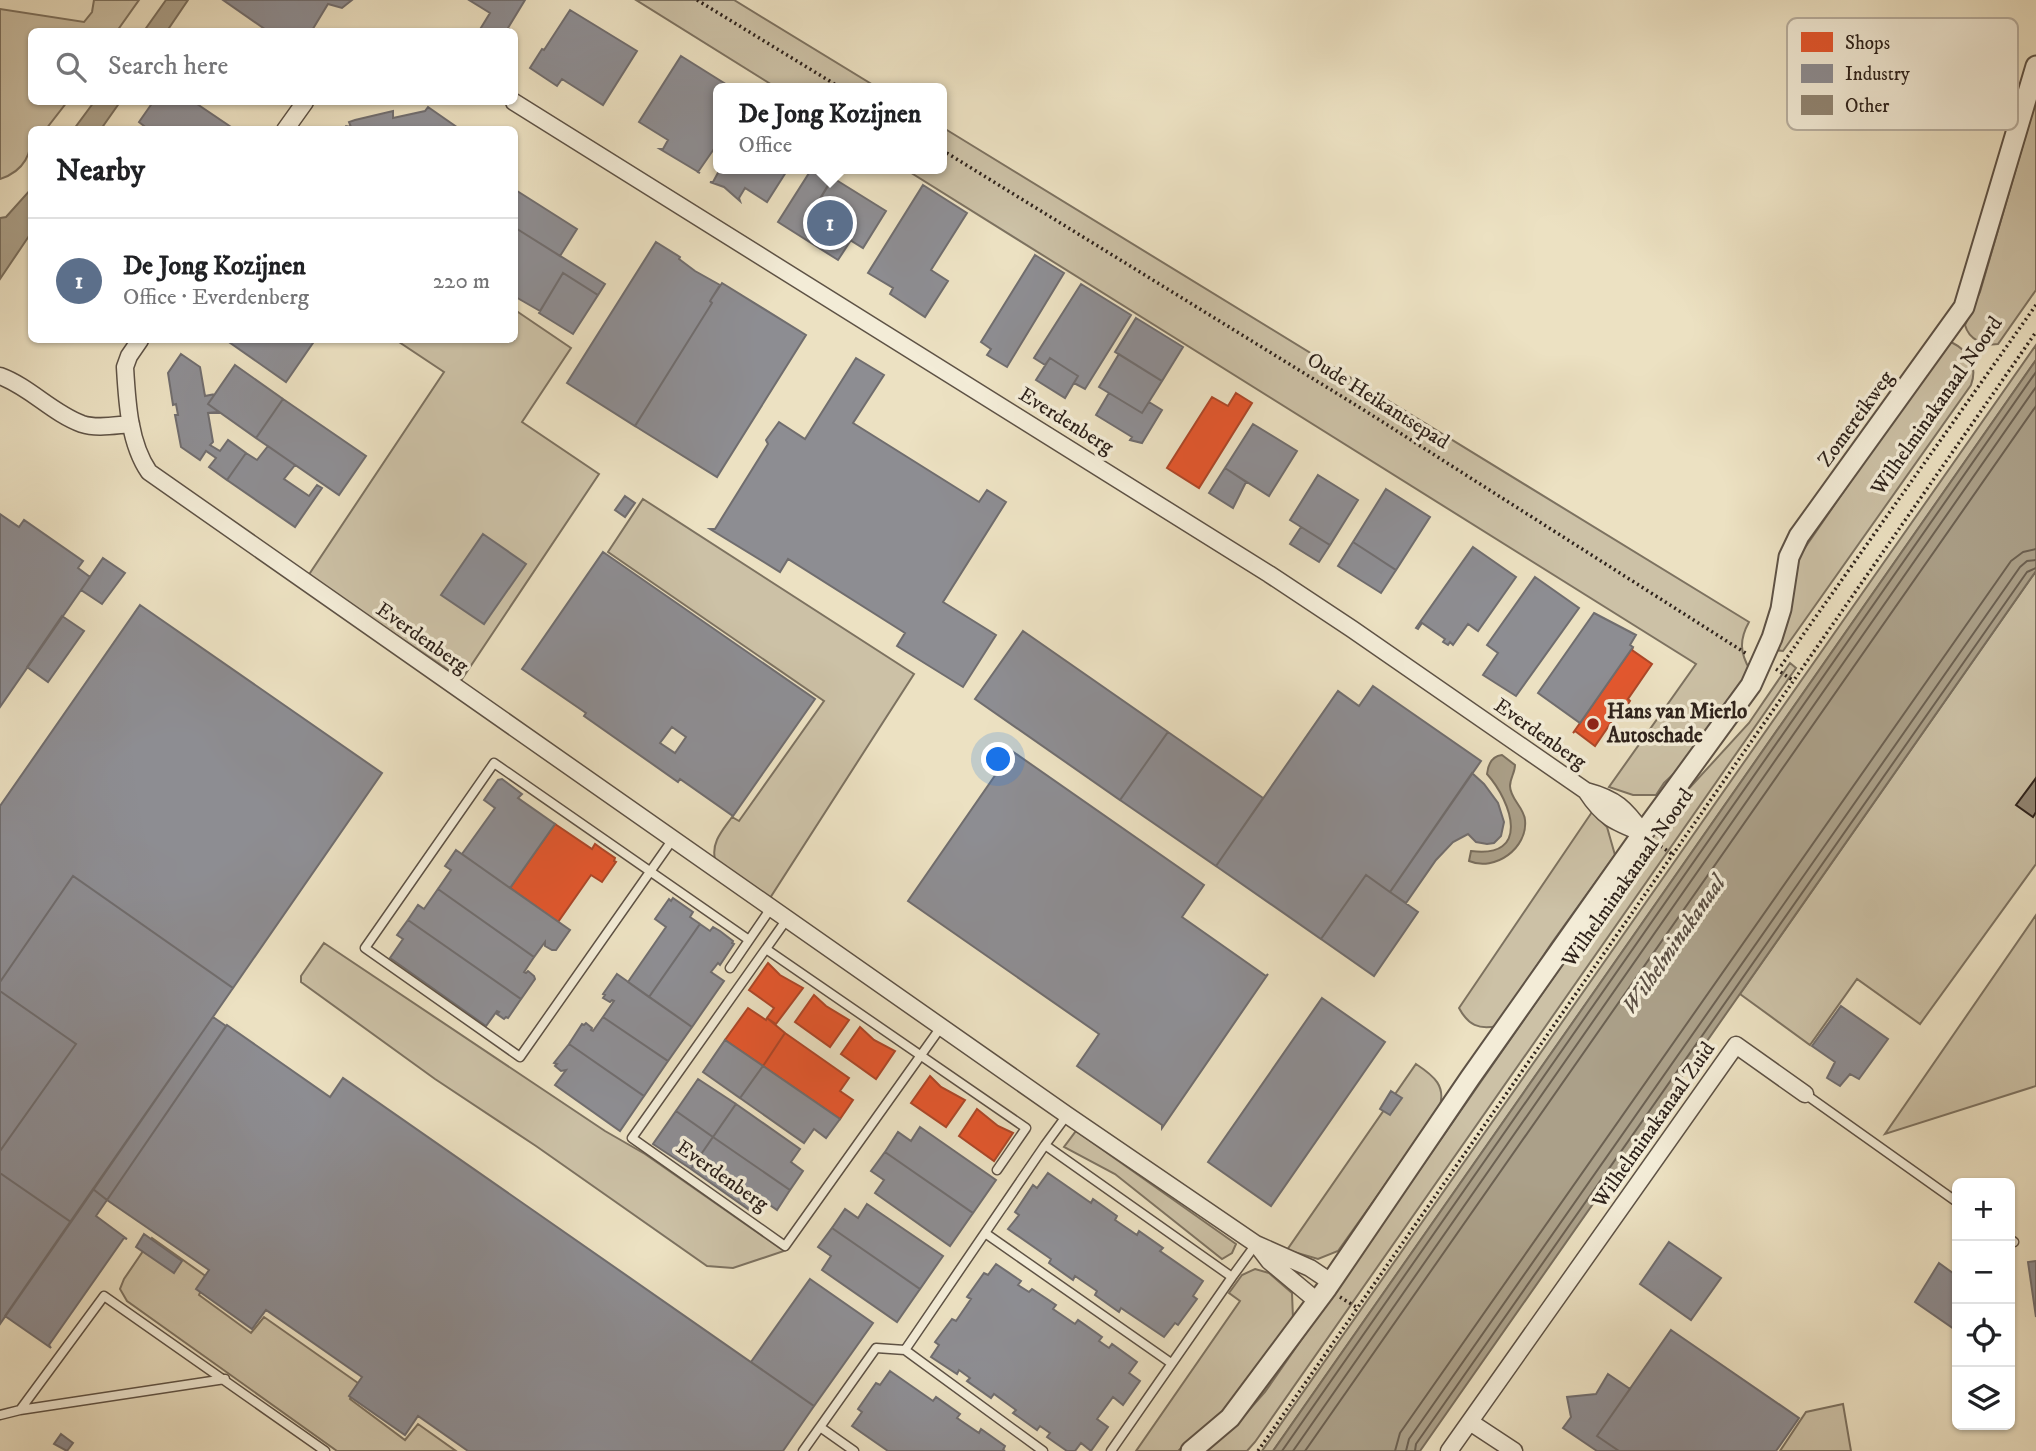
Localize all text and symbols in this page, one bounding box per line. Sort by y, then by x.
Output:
legend [1787,18,2018,130]
search box [28,28,518,105]
text: Shops [1845,32,1890,55]
icon: search [52,48,90,86]
text: Search here [108,50,228,83]
text: Industry [1845,63,1911,86]
popup [713,83,947,174]
text: Other [1845,95,1889,118]
text: De Jong Kozijnen [739,98,921,131]
text: Office [739,131,792,160]
text: Nearby [56,153,145,190]
pin: 1 [807,197,853,249]
text: De Jong Kozijnen [123,250,306,283]
text: 1 [75,267,83,296]
text: 220 m [433,267,490,296]
text: Office · Everdenberg [123,283,309,312]
street label: Wilhelminakanaal Noord [1865,311,2009,501]
street label: Oude Heikantsepad [1302,347,1454,455]
street label: Zomereikweg [1812,365,1900,472]
street label: Everdenberg [1014,382,1119,461]
street label: Everdenberg [371,597,474,680]
street label: Everdenberg [1489,693,1592,776]
place label: Hans van Mierlo Autoschade [1606,699,1747,749]
marker: Hans van Mierlo Autoschade [1585,716,1601,732]
your location [981,742,1015,776]
street label: Wilhelminakanaal Noord [1557,784,1699,972]
water label: Wilhelminakanaal [1616,870,1732,1020]
street label: Wilhelminakanaal Zuid [1586,1037,1721,1214]
street label: Everdenberg [671,1135,774,1218]
map controls [1952,1178,2015,1430]
button: + [1952,1178,2015,1241]
button: − [1952,1241,2015,1304]
button: locate [1952,1304,2015,1367]
button: layers [1952,1367,2015,1430]

